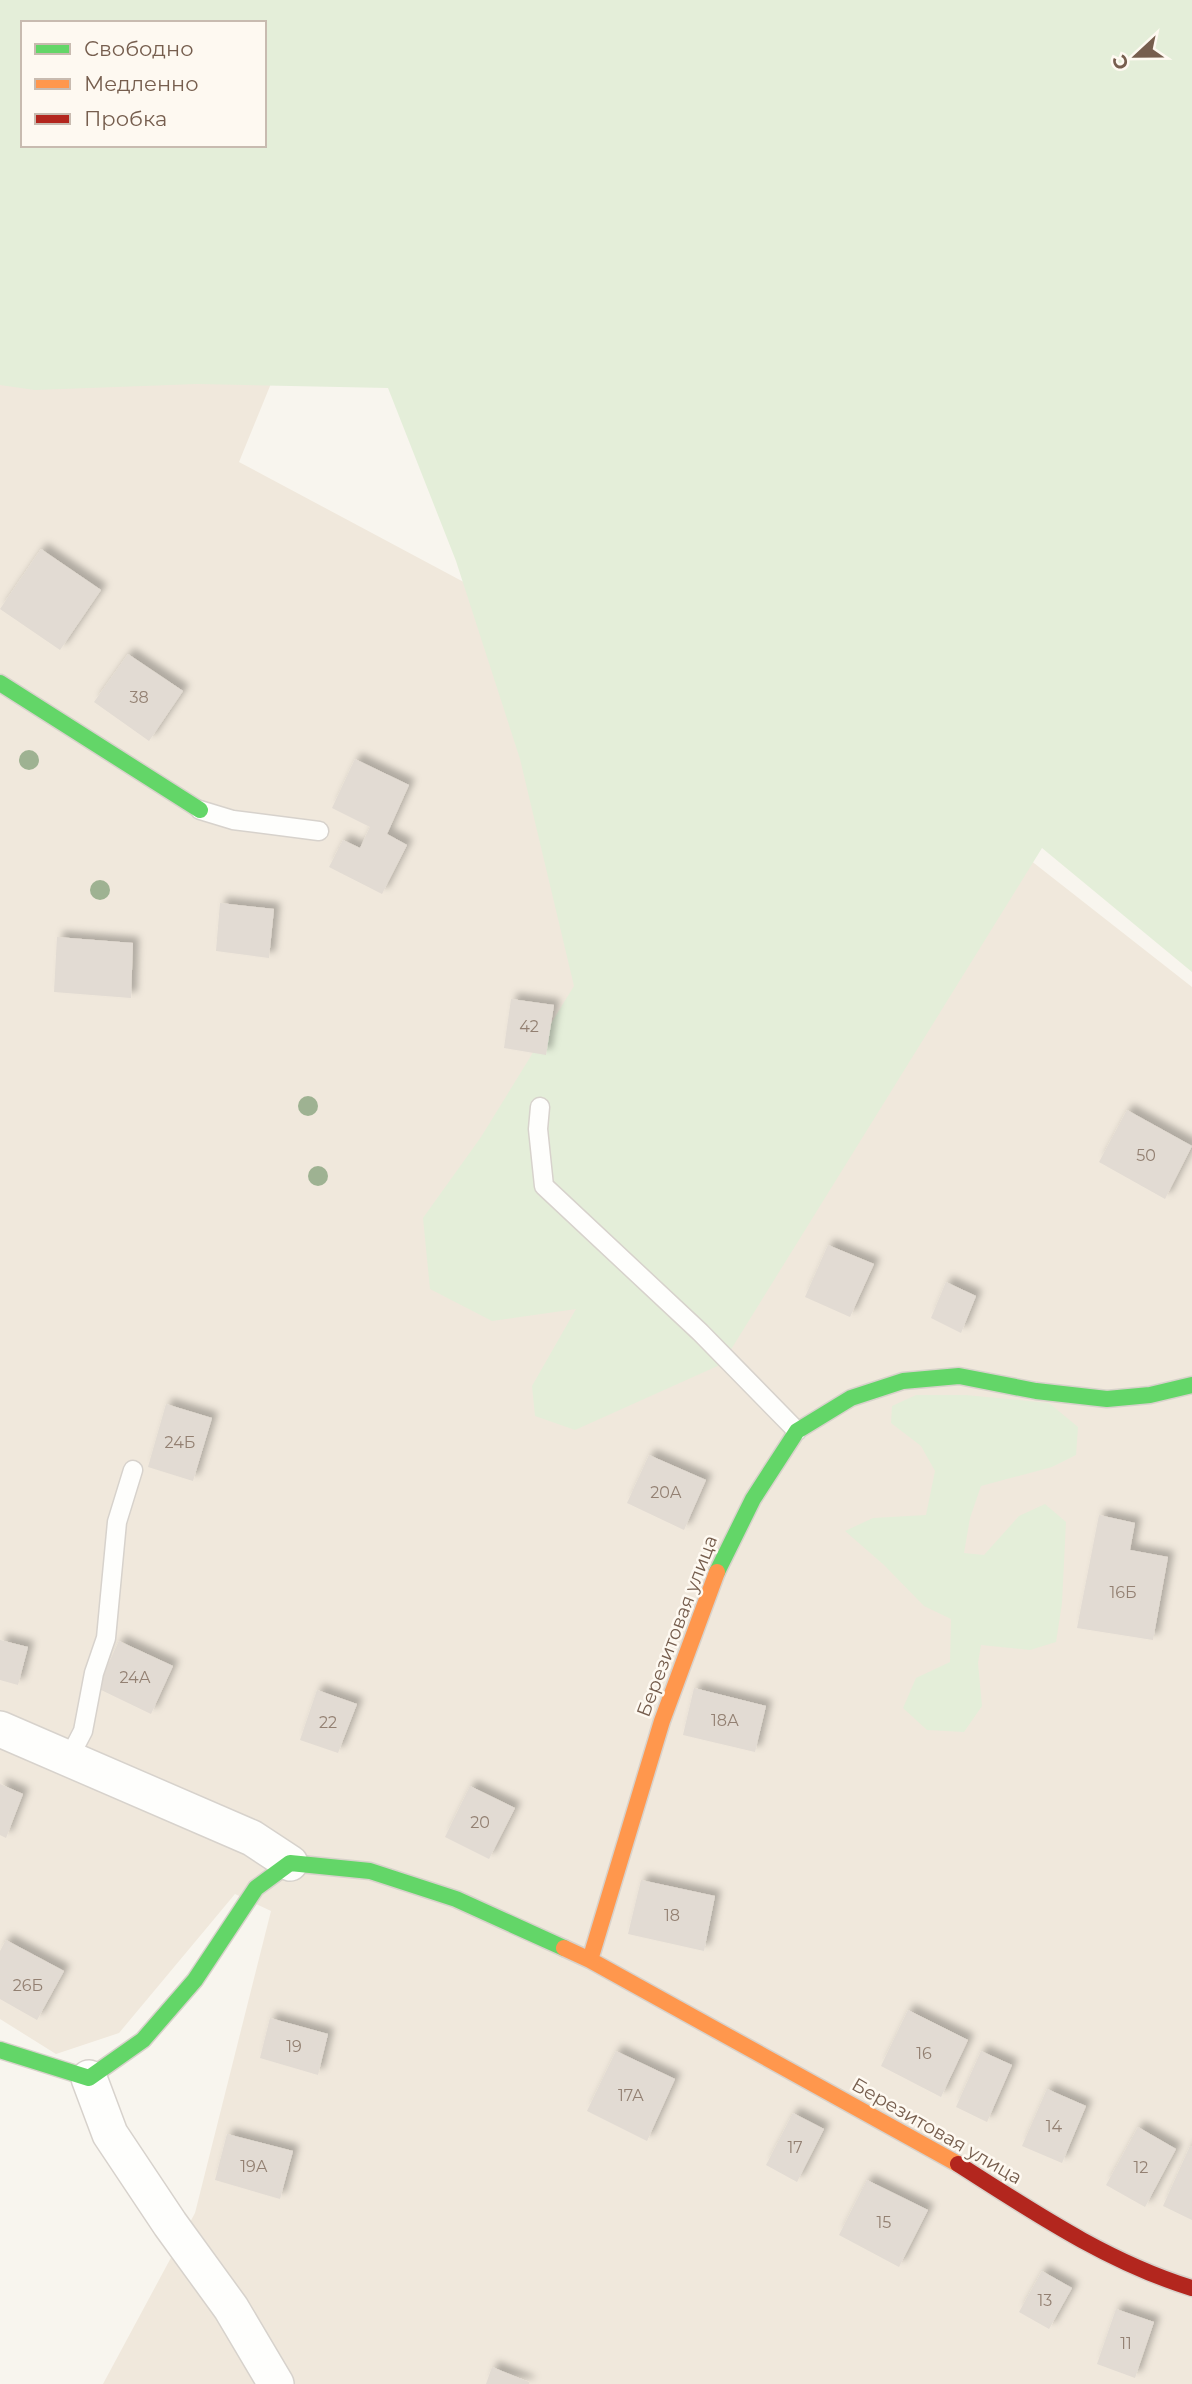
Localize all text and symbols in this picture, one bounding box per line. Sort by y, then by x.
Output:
legend [21,21,266,147]
north arrow [1101,21,1171,91]
text: Свободно [84,36,194,61]
text: С [1107,51,1134,73]
text: Медленно [84,71,199,96]
text: Пробка [84,106,167,131]
house number: 38 [129,688,149,707]
house number: 42 [519,1017,539,1036]
house number: 50 [1136,1146,1156,1165]
house number: 24Б [165,1433,195,1452]
house number: 20А [650,1483,682,1502]
street label: Березитовая улица [632,1532,722,1720]
house number: 16Б [1109,1583,1137,1602]
house number: 24А [119,1668,151,1687]
house number: 18А [711,1711,739,1730]
house number: 22 [319,1713,337,1732]
house number: 20 [470,1813,490,1832]
house number: 18 [664,1906,680,1925]
house number: 26Б [13,1976,43,1995]
house number: 19 [286,2037,302,2056]
house number: 16 [916,2044,932,2063]
street label: Березитовая улица [848,2073,1026,2189]
house number: 17А [618,2086,644,2105]
house number: 14 [1046,2117,1063,2136]
house number: 17 [787,2138,803,2157]
house number: 19А [240,2157,268,2176]
house number: 12 [1134,2158,1148,2177]
house number: 15 [877,2213,891,2232]
house number: 13 [1038,2291,1052,2310]
house number: 11 [1120,2334,1132,2353]

